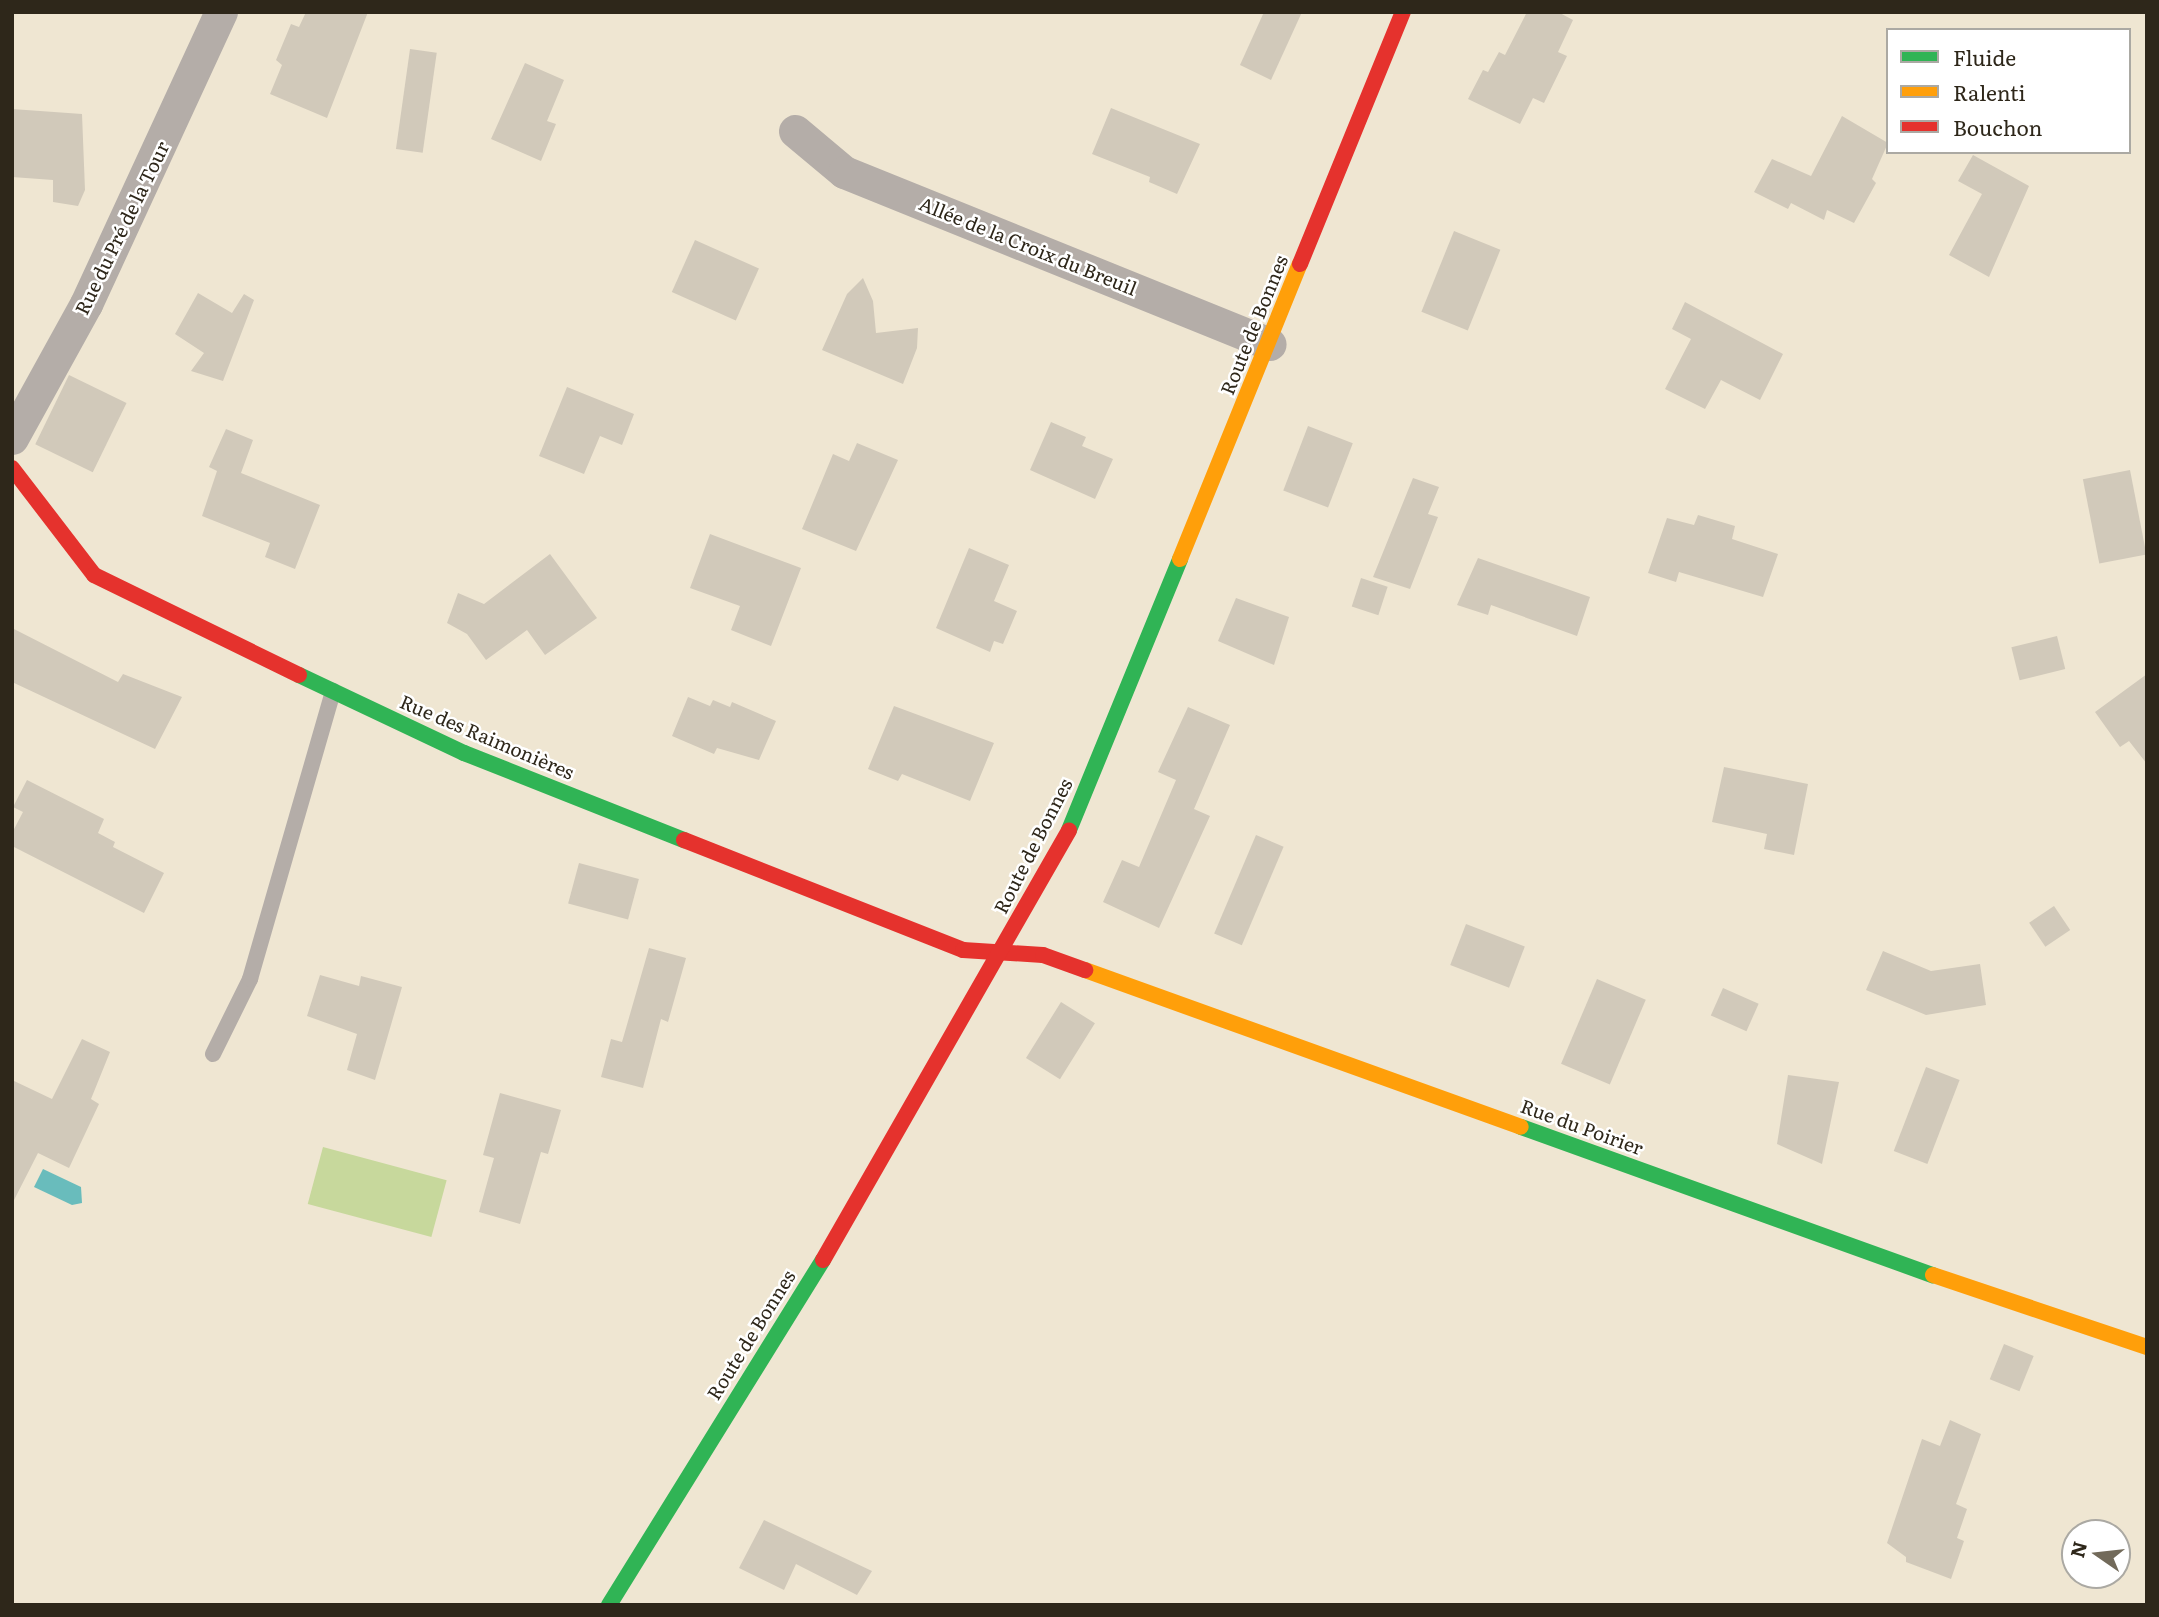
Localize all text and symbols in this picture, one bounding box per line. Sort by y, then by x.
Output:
legend [1886,28,2131,154]
text: Fluide [1953,41,2016,72]
text: Ralenti [1953,76,2026,107]
text: Bouchon [1953,111,2042,142]
street label: Rue du Pré de la Tour [70,138,174,318]
street label: Allée de la Croix du Breuil [916,192,1140,300]
street label: Route de Bonnes [1216,252,1292,398]
street label: Rue des Raimonières [397,690,577,784]
street label: Route de Bonnes [989,775,1077,917]
street label: Rue du Poirier [1518,1094,1646,1160]
street label: Route de Bonnes [702,1266,800,1404]
north arrow [2061,1519,2131,1589]
text: N [2062,1538,2093,1561]

